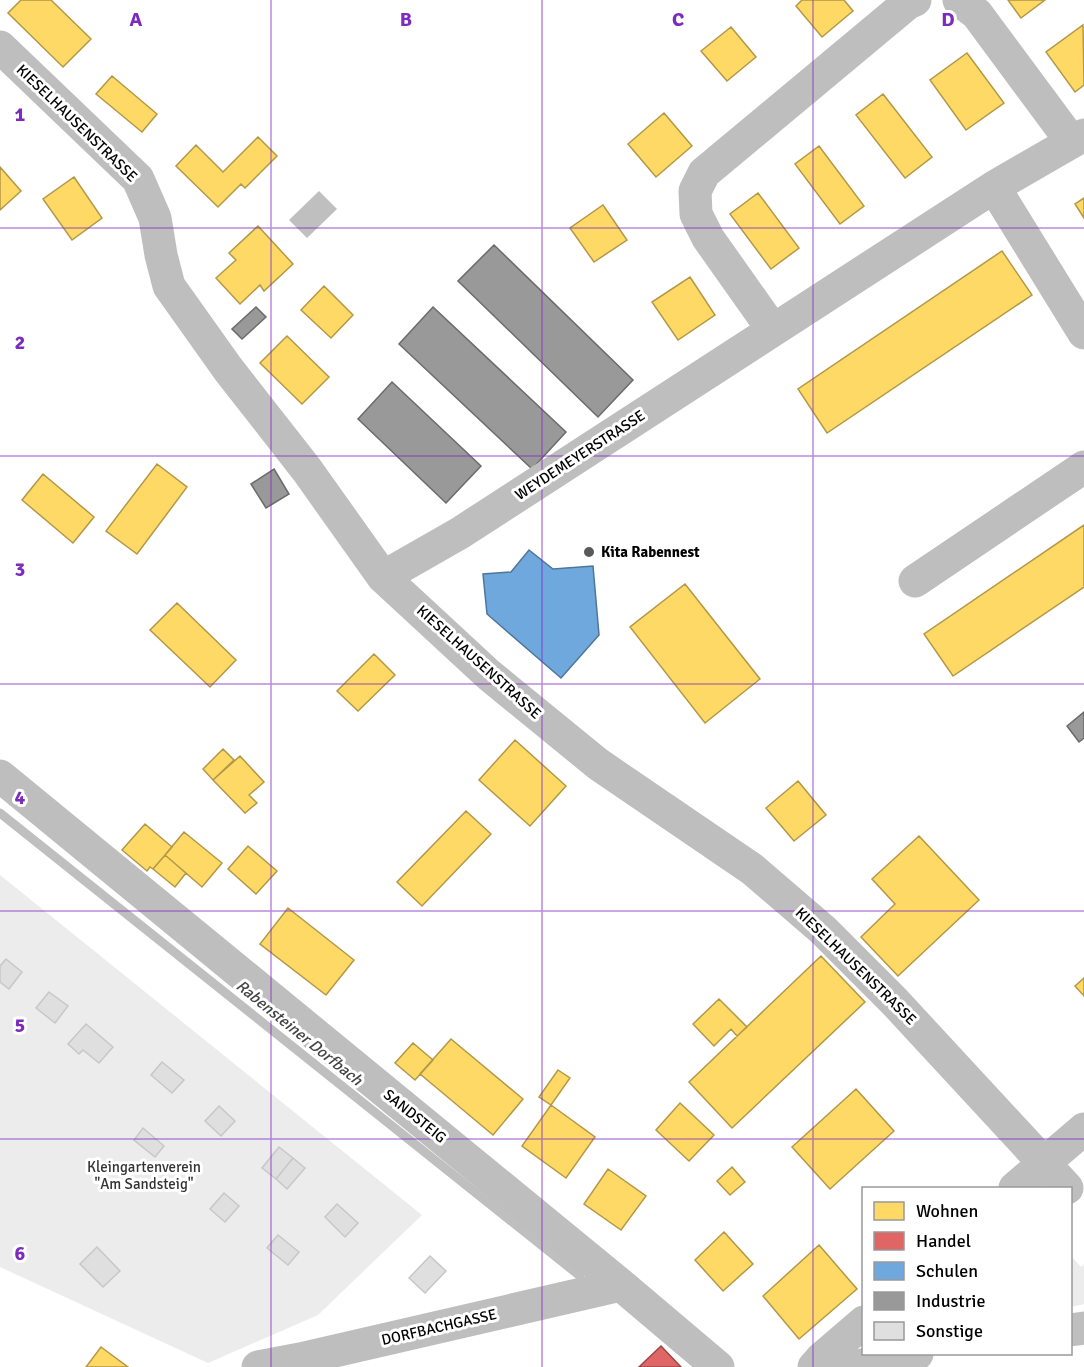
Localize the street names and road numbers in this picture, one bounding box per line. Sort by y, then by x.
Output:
street label: KIESELHAUSENSTRASSE [13,61,141,185]
street label: WEYDEMEYERSTRASSE [512,406,648,504]
street label: KIESELHAUSENSTRASSE [413,601,545,723]
street label: KIESELHAUSENSTRASSE [792,904,920,1028]
street label: SANDSTEIG [380,1085,450,1147]
street label: DORFBACHGASSE [380,1305,498,1349]

